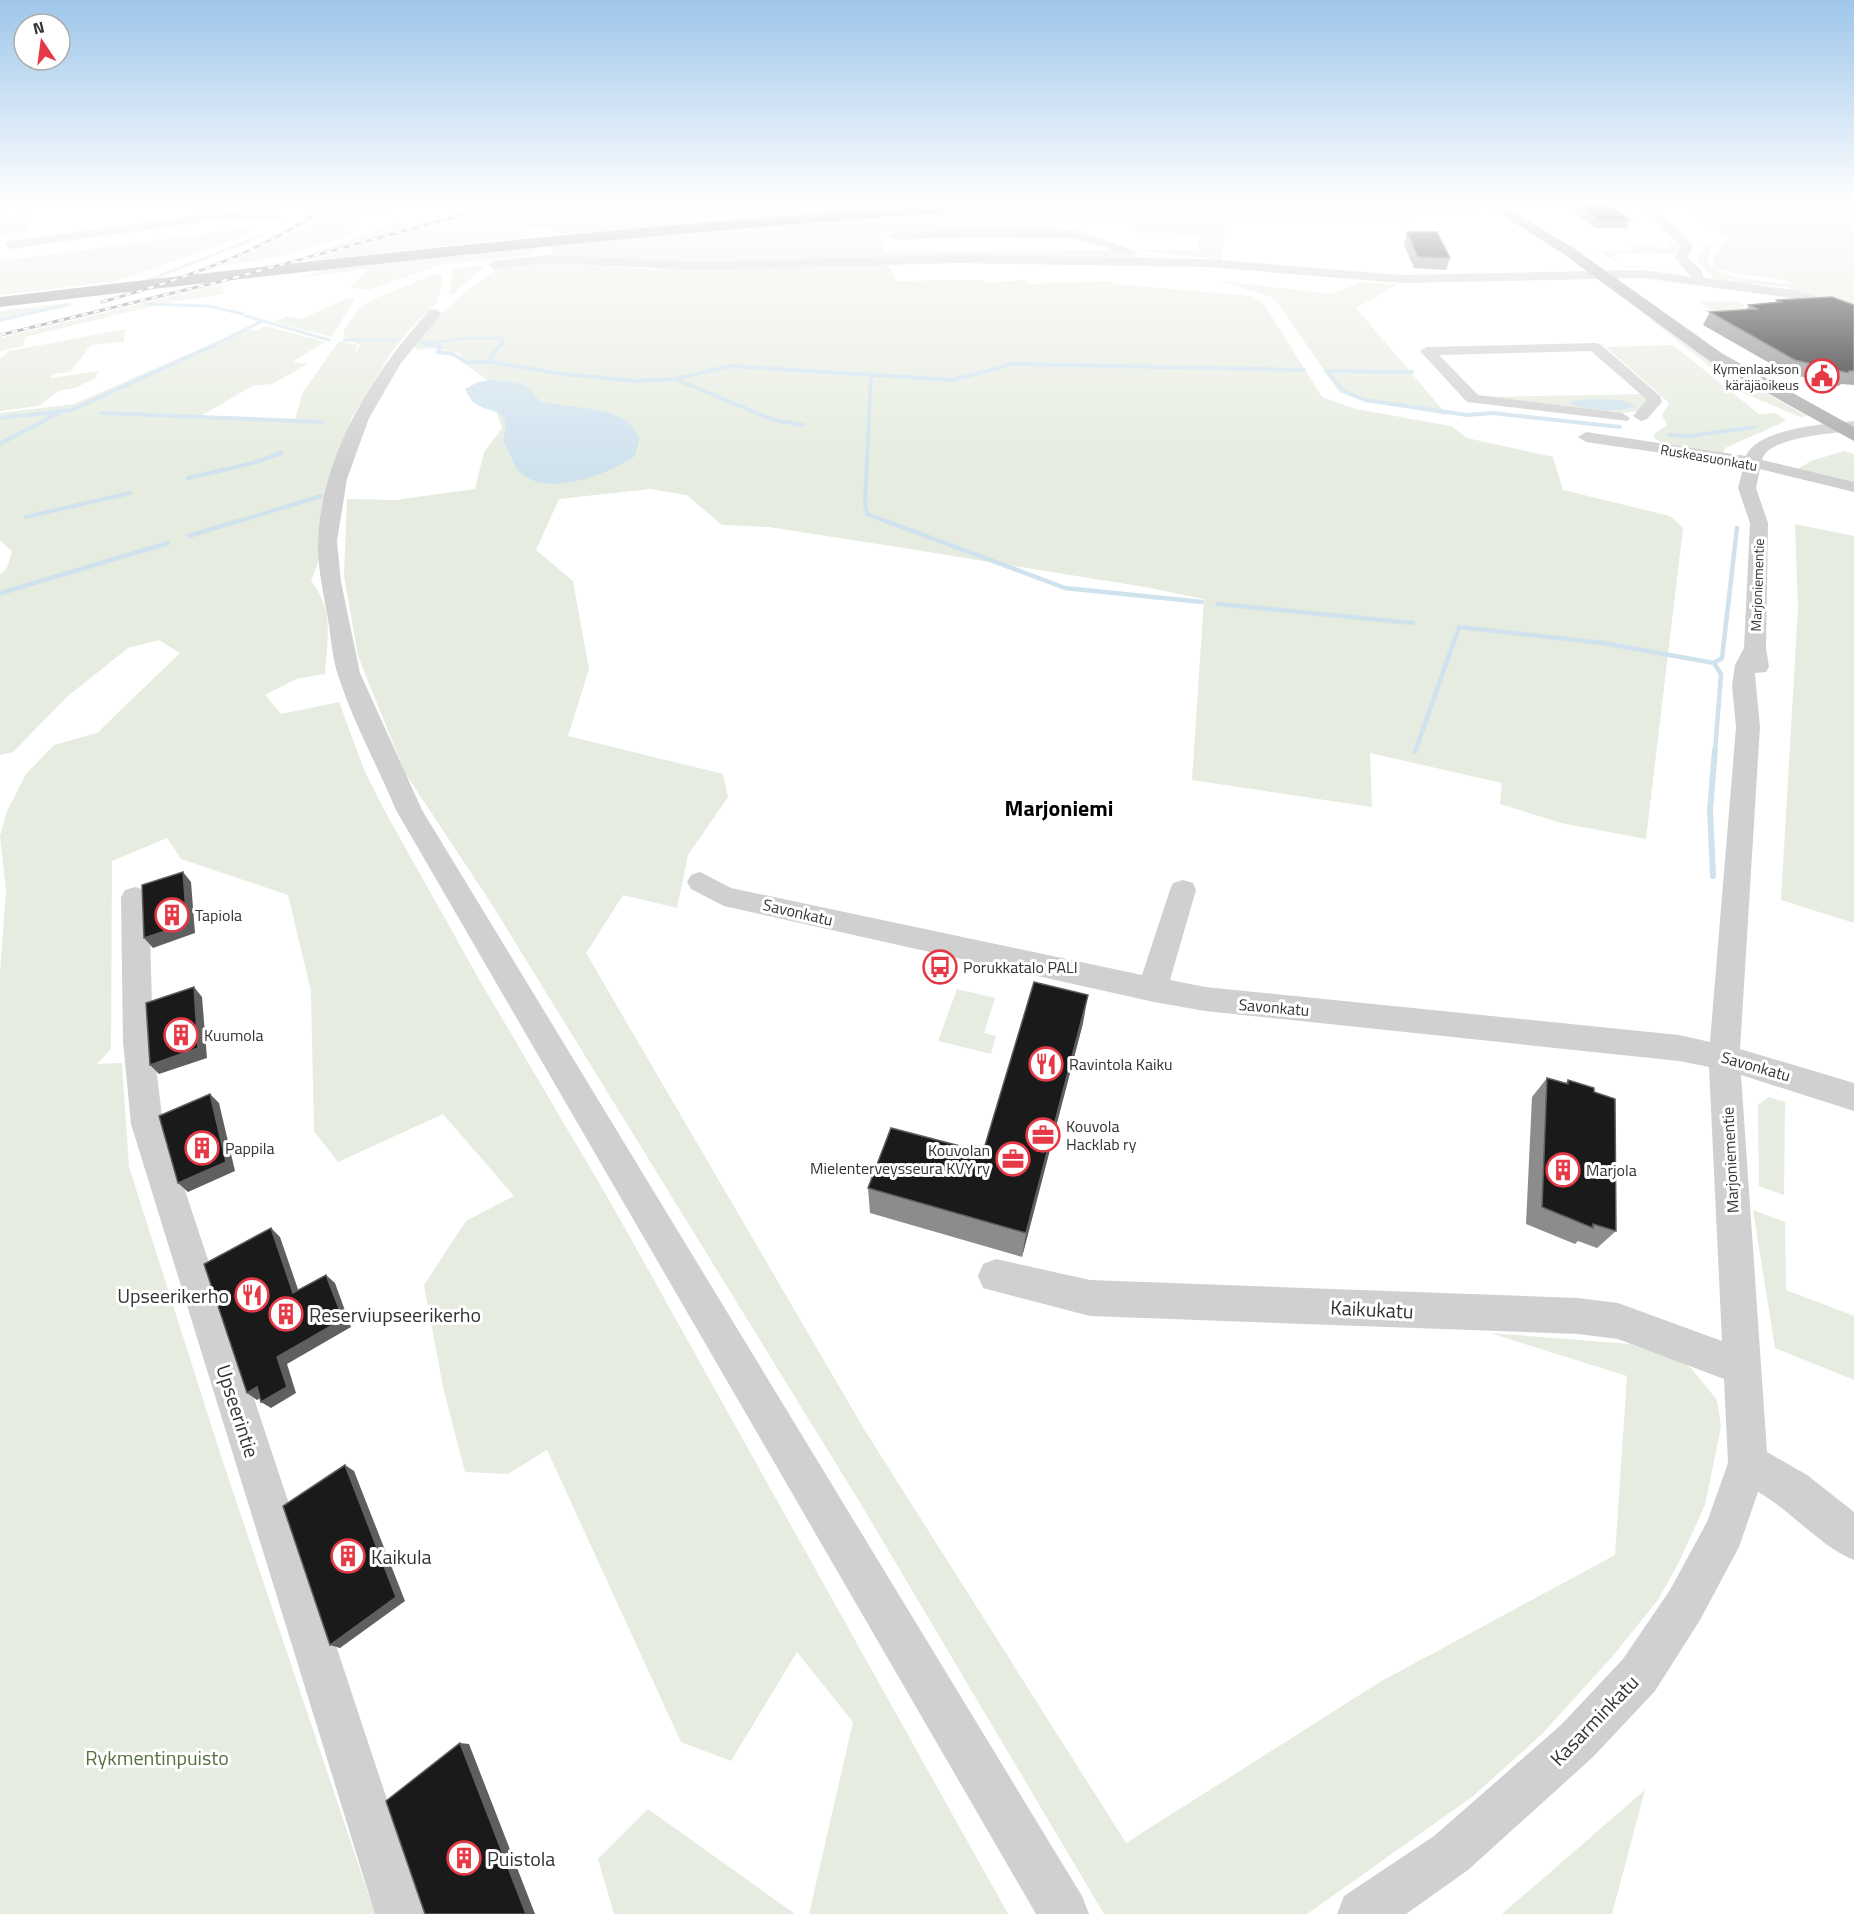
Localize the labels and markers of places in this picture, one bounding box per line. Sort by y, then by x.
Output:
place label: Kymenlaakson käräjäoikeus [1713,358,1799,395]
public building icon: Kymenlaakson käräjäoikeus [1804,358,1840,394]
building icon: Tapiola [154,897,190,933]
place label: Tapiola [195,903,242,927]
bus stop icon: Porukkatalo PALI [922,949,958,985]
place label: Porukkatalo PALI [963,955,1078,979]
building icon: Kuumola [163,1017,199,1053]
place label: Kuumola [204,1023,263,1047]
restaurant icon: Ravintola Kaiku [1028,1046,1064,1082]
place label: Ravintola Kaiku [1069,1052,1173,1076]
place label: Kouvola Hacklab ry [1066,1114,1137,1156]
office icon: Kouvola Hacklab ry [1025,1117,1061,1153]
building icon: Pappila [184,1130,220,1166]
place label: Pappila [225,1136,275,1160]
place label: Kouvolan Mielenterveysseura KVY ry [810,1138,990,1180]
office icon: Kouvolan Mielenterveysseura KVY ry [995,1141,1031,1177]
building icon: Marjola [1545,1152,1581,1188]
place label: Marjola [1586,1158,1637,1182]
restaurant icon: Upseerikerho [234,1277,270,1313]
place label: Upseerikerho [117,1280,229,1311]
building icon: Reserviupseerikerho [268,1296,304,1332]
place label: Reserviupseerikerho [309,1299,481,1330]
building icon: Kaikula [330,1538,366,1574]
place label: Kaikula [371,1541,432,1572]
building icon: Puistola [446,1840,482,1876]
place label: Puistola [487,1843,555,1874]

